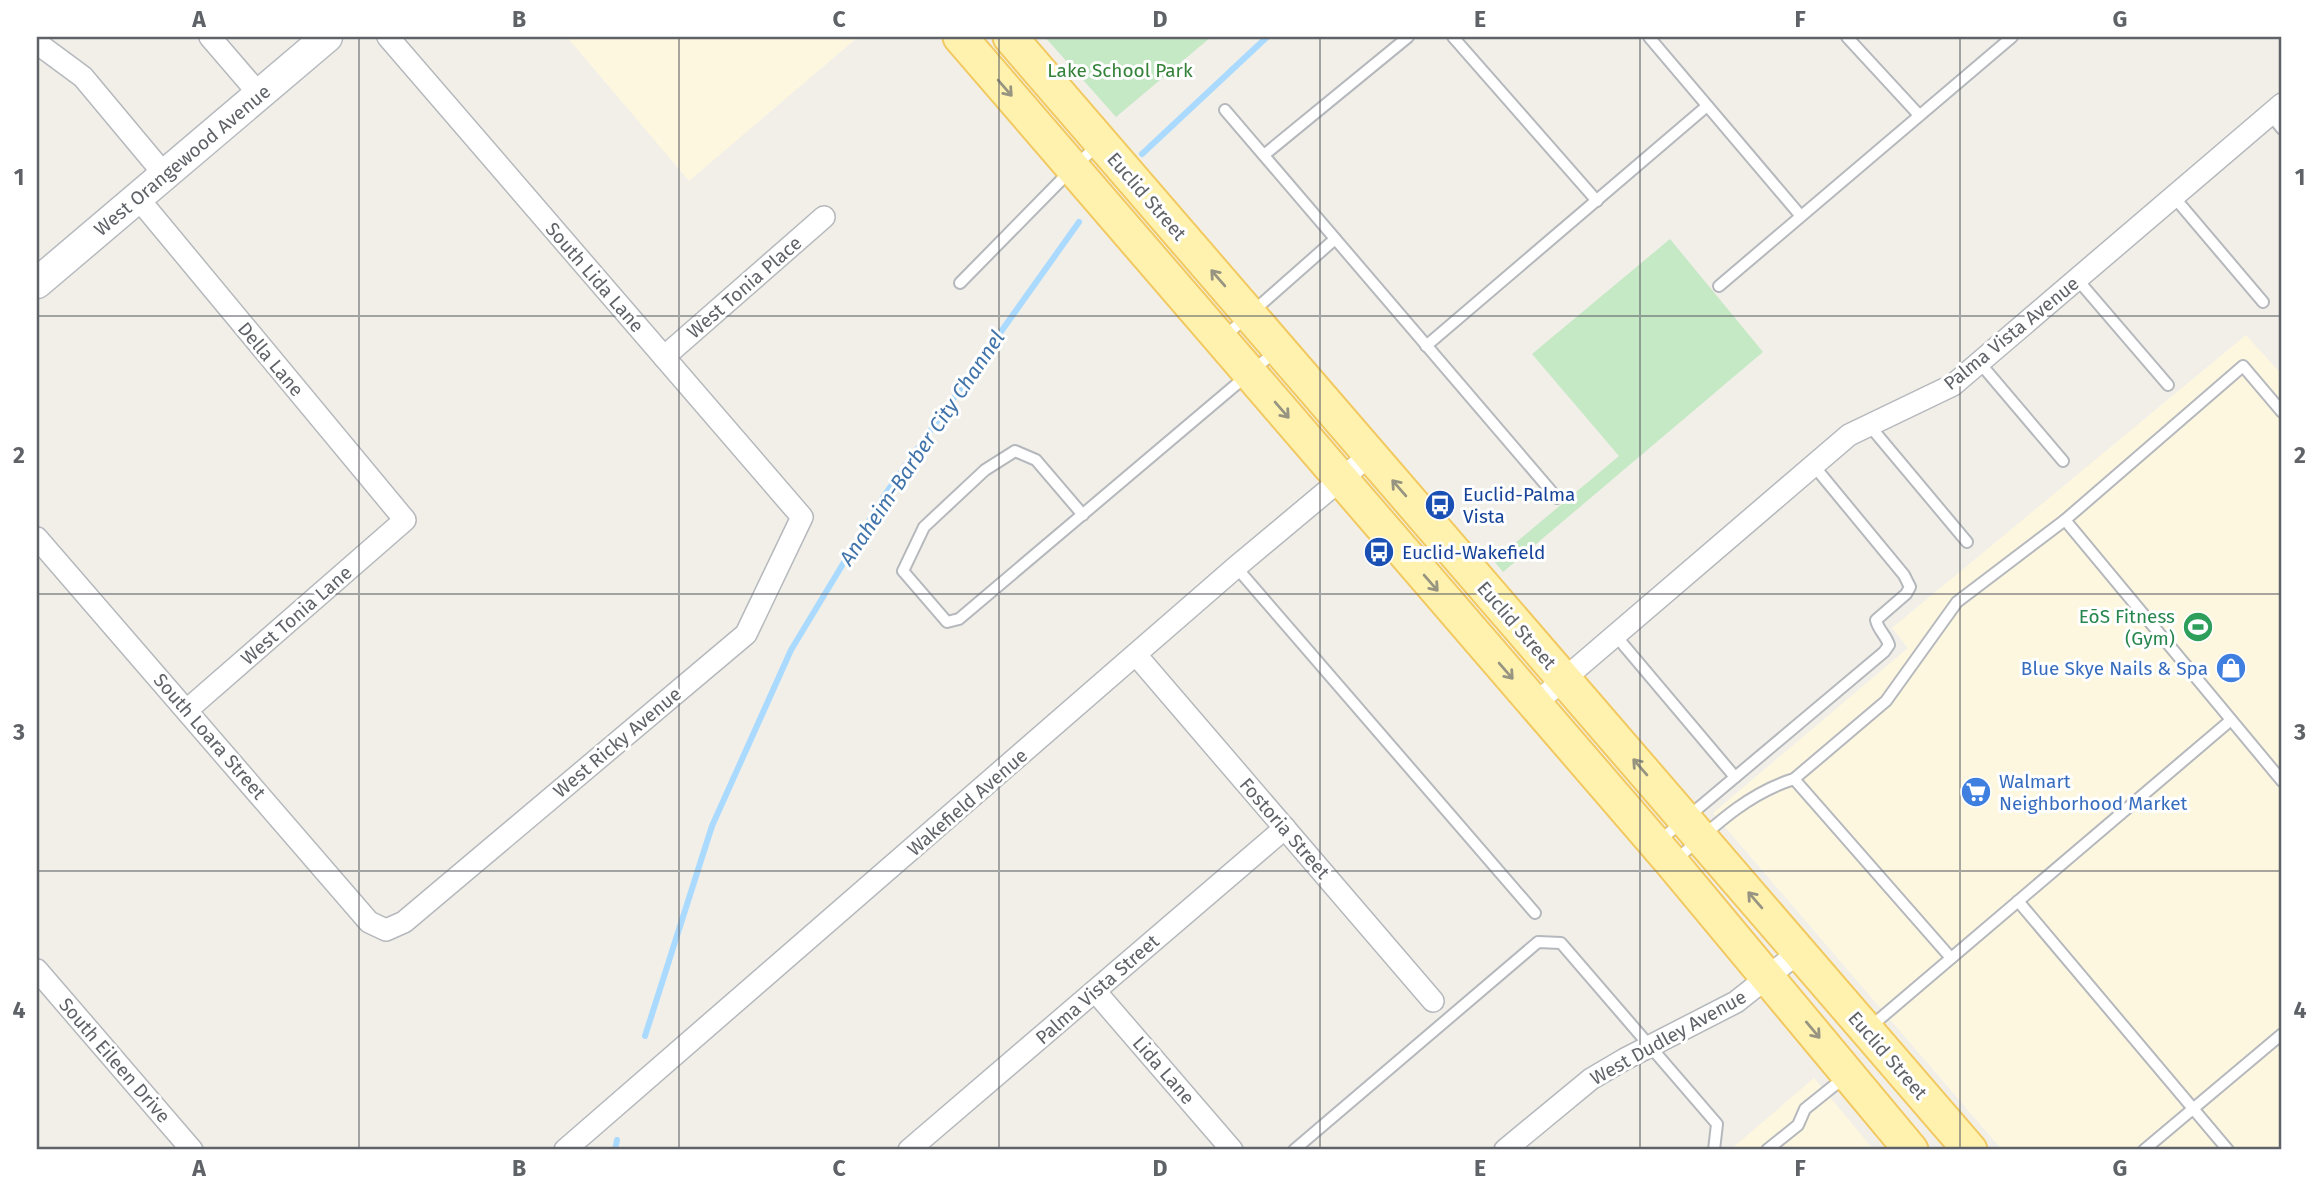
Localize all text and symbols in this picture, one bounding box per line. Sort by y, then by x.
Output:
text: A [191,5,206,33]
text: B [512,5,526,33]
text: C [832,5,846,33]
text: D [1153,5,1168,33]
text: E [1474,5,1486,33]
text: F [1794,5,1806,33]
text: G [2113,5,2127,33]
park label: Lake School Park [1047,59,1193,82]
one-way arrow [997,79,1013,97]
street label: West Orangewood Avenue [89,80,275,241]
street label: Euclid Street [1102,148,1191,245]
text: 1 [14,163,24,191]
text: 1 [2295,163,2305,191]
street label: South Lida Lane [541,218,649,337]
street label: West Tonia Place [682,231,806,343]
one-way arrow [1210,269,1226,287]
street label: Palma Vista Avenue [1939,272,2084,395]
street label: Della Lane [233,317,308,401]
water label: Anaheim-Barber City Channel [833,326,1010,571]
one-way arrow [1274,401,1290,419]
text: 2 [13,441,25,469]
text: 2 [2294,441,2306,469]
one-way arrow [1391,480,1407,498]
place label: Euclid-Palma Vista [1463,483,1575,528]
bus stop icon: Euclid-Palma Vista [1423,488,1457,522]
bus stop icon: Euclid-Wakefield [1362,535,1396,569]
place label: Euclid-Wakefield [1402,541,1545,564]
street label: West Tonia Lane [236,561,357,670]
one-way arrow [1423,573,1439,591]
street label: Euclid Street [1472,577,1561,674]
place label: EōS Fitness (Gym) [2079,605,2175,650]
sports icon: EōS Fitness (Gym) [2181,610,2215,644]
shop icon: Blue Skye Nails & Spa [2214,651,2248,685]
place label: Blue Skye Nails & Spa [2021,657,2208,680]
one-way arrow [1498,661,1514,679]
street label: South Loara Street [149,669,271,804]
street label: West Ricky Avenue [549,682,686,803]
text: 3 [12,718,25,746]
text: 3 [2293,718,2306,746]
street label: Wakefield Avenue [903,744,1032,861]
one-way arrow [1632,759,1648,777]
place label: Walmart Neighborhood Market [1999,770,2188,815]
street label: Fostoria Street [1235,773,1335,883]
supermarket icon: Walmart Neighborhood Market [1959,775,1993,809]
one-way arrow [1747,892,1763,910]
street label: Palma Vista Street [1031,930,1164,1049]
street label: West Dudley Avenue [1586,985,1750,1090]
street label: South Eileen Drive [54,993,175,1127]
text: 4 [13,996,26,1024]
text: 4 [2294,996,2307,1024]
street label: Euclid Street [1843,1007,1932,1104]
one-way arrow [1804,1021,1820,1039]
street label: Lida Lane [1128,1032,1199,1109]
text: A [191,1154,206,1182]
text: B [512,1154,526,1182]
text: C [832,1154,846,1182]
text: D [1153,1154,1168,1182]
text: E [1474,1154,1486,1182]
text: F [1794,1154,1806,1182]
text: G [2113,1154,2127,1182]

